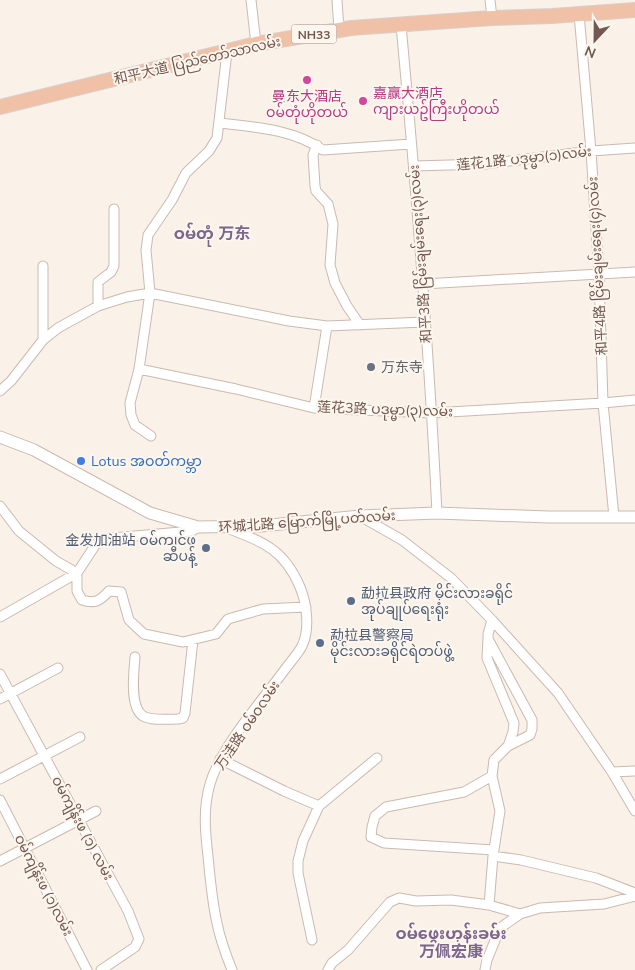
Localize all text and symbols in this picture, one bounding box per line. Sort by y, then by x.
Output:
north arrow [570,15,620,65]
road number: NH33 [292,24,336,44]
street label: 和平大道 ပြည်တော်သာလမ်း [112,31,283,91]
text: N [582,42,598,62]
marker: 曼东大酒店 ဝမ်တုံဟိုတယ် [301,74,313,86]
place label: 嘉赢大酒店 ကျားယဥ်ကြီးဟိုတယ် [373,84,500,121]
place label: 曼东大酒店 ဝမ်တုံဟိုတယ် [266,87,348,124]
marker: 嘉赢大酒店 ကျားယဥ်ကြီးဟိုတယ် [357,95,369,107]
street label: 莲花1路 ပဒုမ္မာ(၁)လမ်း [455,141,593,177]
street label: 和平3路 ငြိမ်းချမ်းရေး(၃)လမ်း [404,164,438,344]
street label: 和平4路 ငြိမ်းချမ်းရေး(၄)လမ်း [582,176,614,356]
district label: ဝမ်တုံ 万东 [174,222,250,247]
place label: 万东寺 [381,358,423,376]
marker: 万东寺 [365,361,377,373]
street label: 莲花3路 ပဒုမ္မာ(၃)လမ်း [317,397,453,424]
place label: Lotus အဝတ်ကမ္ဘာ [91,451,202,473]
marker: Lotus အဝတ်ကမ္ဘာ [75,455,87,467]
street label: 环城北路 မြောက်မြို့ပတ်လမ်း [218,505,396,539]
place label: 金发加油站 ဝမ်ကျင်ဖ ဆီပန့် [66,530,199,568]
marker: 金发加油站 ဝမ်ကျင်ဖ ဆီပန့် [200,542,212,554]
place label: 勐拉县政府 မိုင်းလားခရိုင် အုပ်ချုပ်ရေးရုံး [361,583,513,621]
marker: 勐拉县政府 မိုင်းလားခရိုင် အုပ်ချုပ်ရေးရုံး [345,595,357,607]
place label: 勐拉县警察局 မိုင်းလားခရိုင်ရဲတပ်ဖွဲ့ [330,626,455,663]
marker: 勐拉县警察局 မိုင်းလားခရိုင်ရဲတပ်ဖွဲ့ [314,637,326,649]
street label: 万洼路 ဝမ်ဝလမ်း [210,676,284,773]
street label: ဝမ်ကျိန်းဖ (၁) လမ်း [45,772,119,885]
street label: ဝမ်ကျိန်းဖ (၁)လမ်း [8,831,78,940]
district label: ဝမ်ဖွေးဟုန်းခမ်း 万佩宏康 [395,922,507,961]

